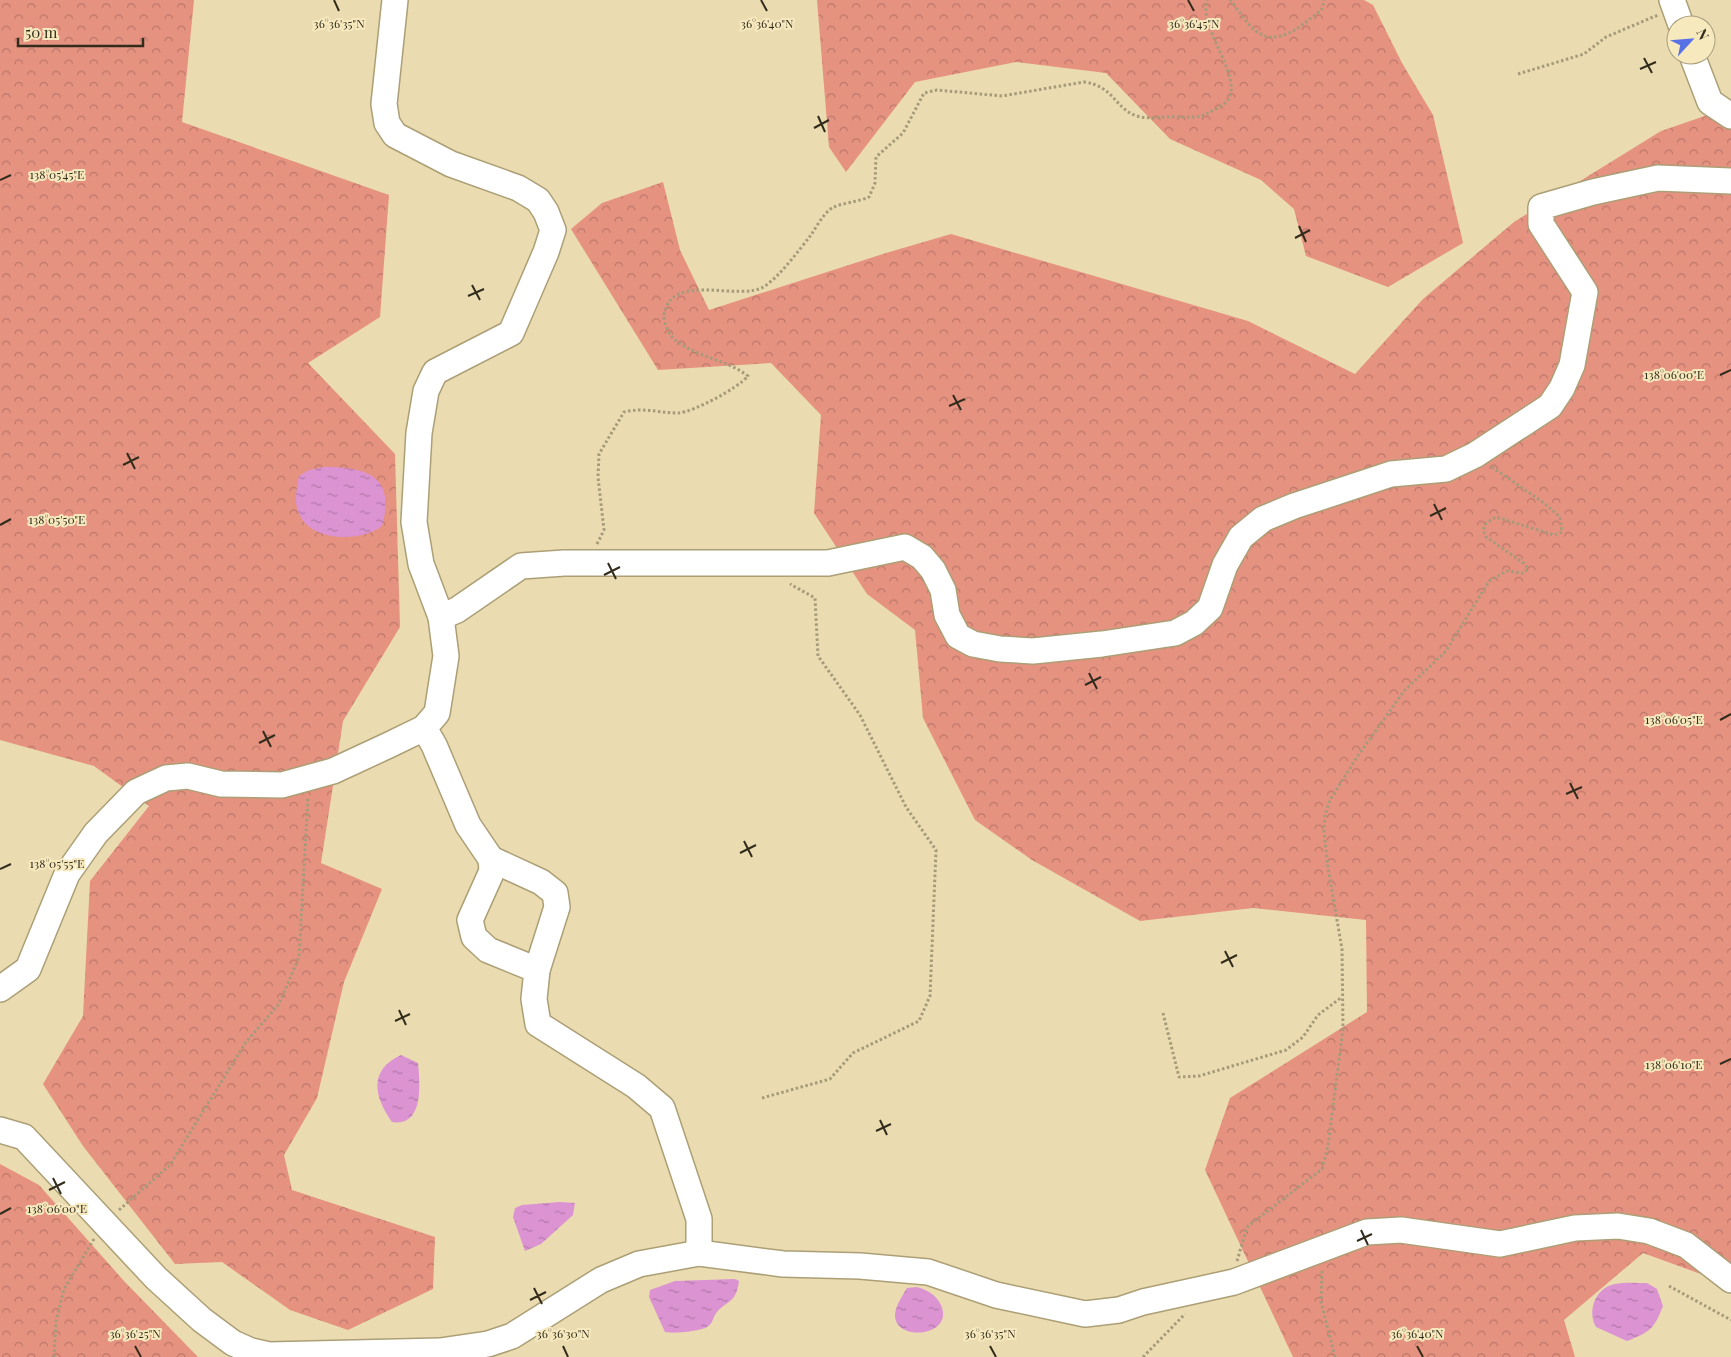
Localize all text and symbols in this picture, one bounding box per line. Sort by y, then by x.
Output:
scale bar [18,15,142,47]
text: 36°36'35"N [313,15,365,31]
text: 36°36'40"N [741,15,794,31]
text: 36°36'45"N [1169,15,1220,31]
north arrow [1666,15,1716,65]
text: 50 m [25,22,58,42]
text: N [1692,25,1714,43]
text: 138°05'45"E [30,166,84,182]
text: 138°06'00"E [1644,366,1704,382]
text: 138°05'50"E [29,511,85,527]
text: 138°06'05"E [1645,711,1703,727]
text: 138°05'55"E [30,855,84,871]
text: 138°06'10"E [1645,1056,1703,1072]
text: 138°06'00"E [27,1200,87,1216]
text: 36°36'25"N [109,1325,161,1341]
text: 36°36'30"N [536,1325,590,1341]
text: 36°36'35"N [964,1325,1016,1341]
text: 36°36'40"N [1391,1325,1444,1341]

